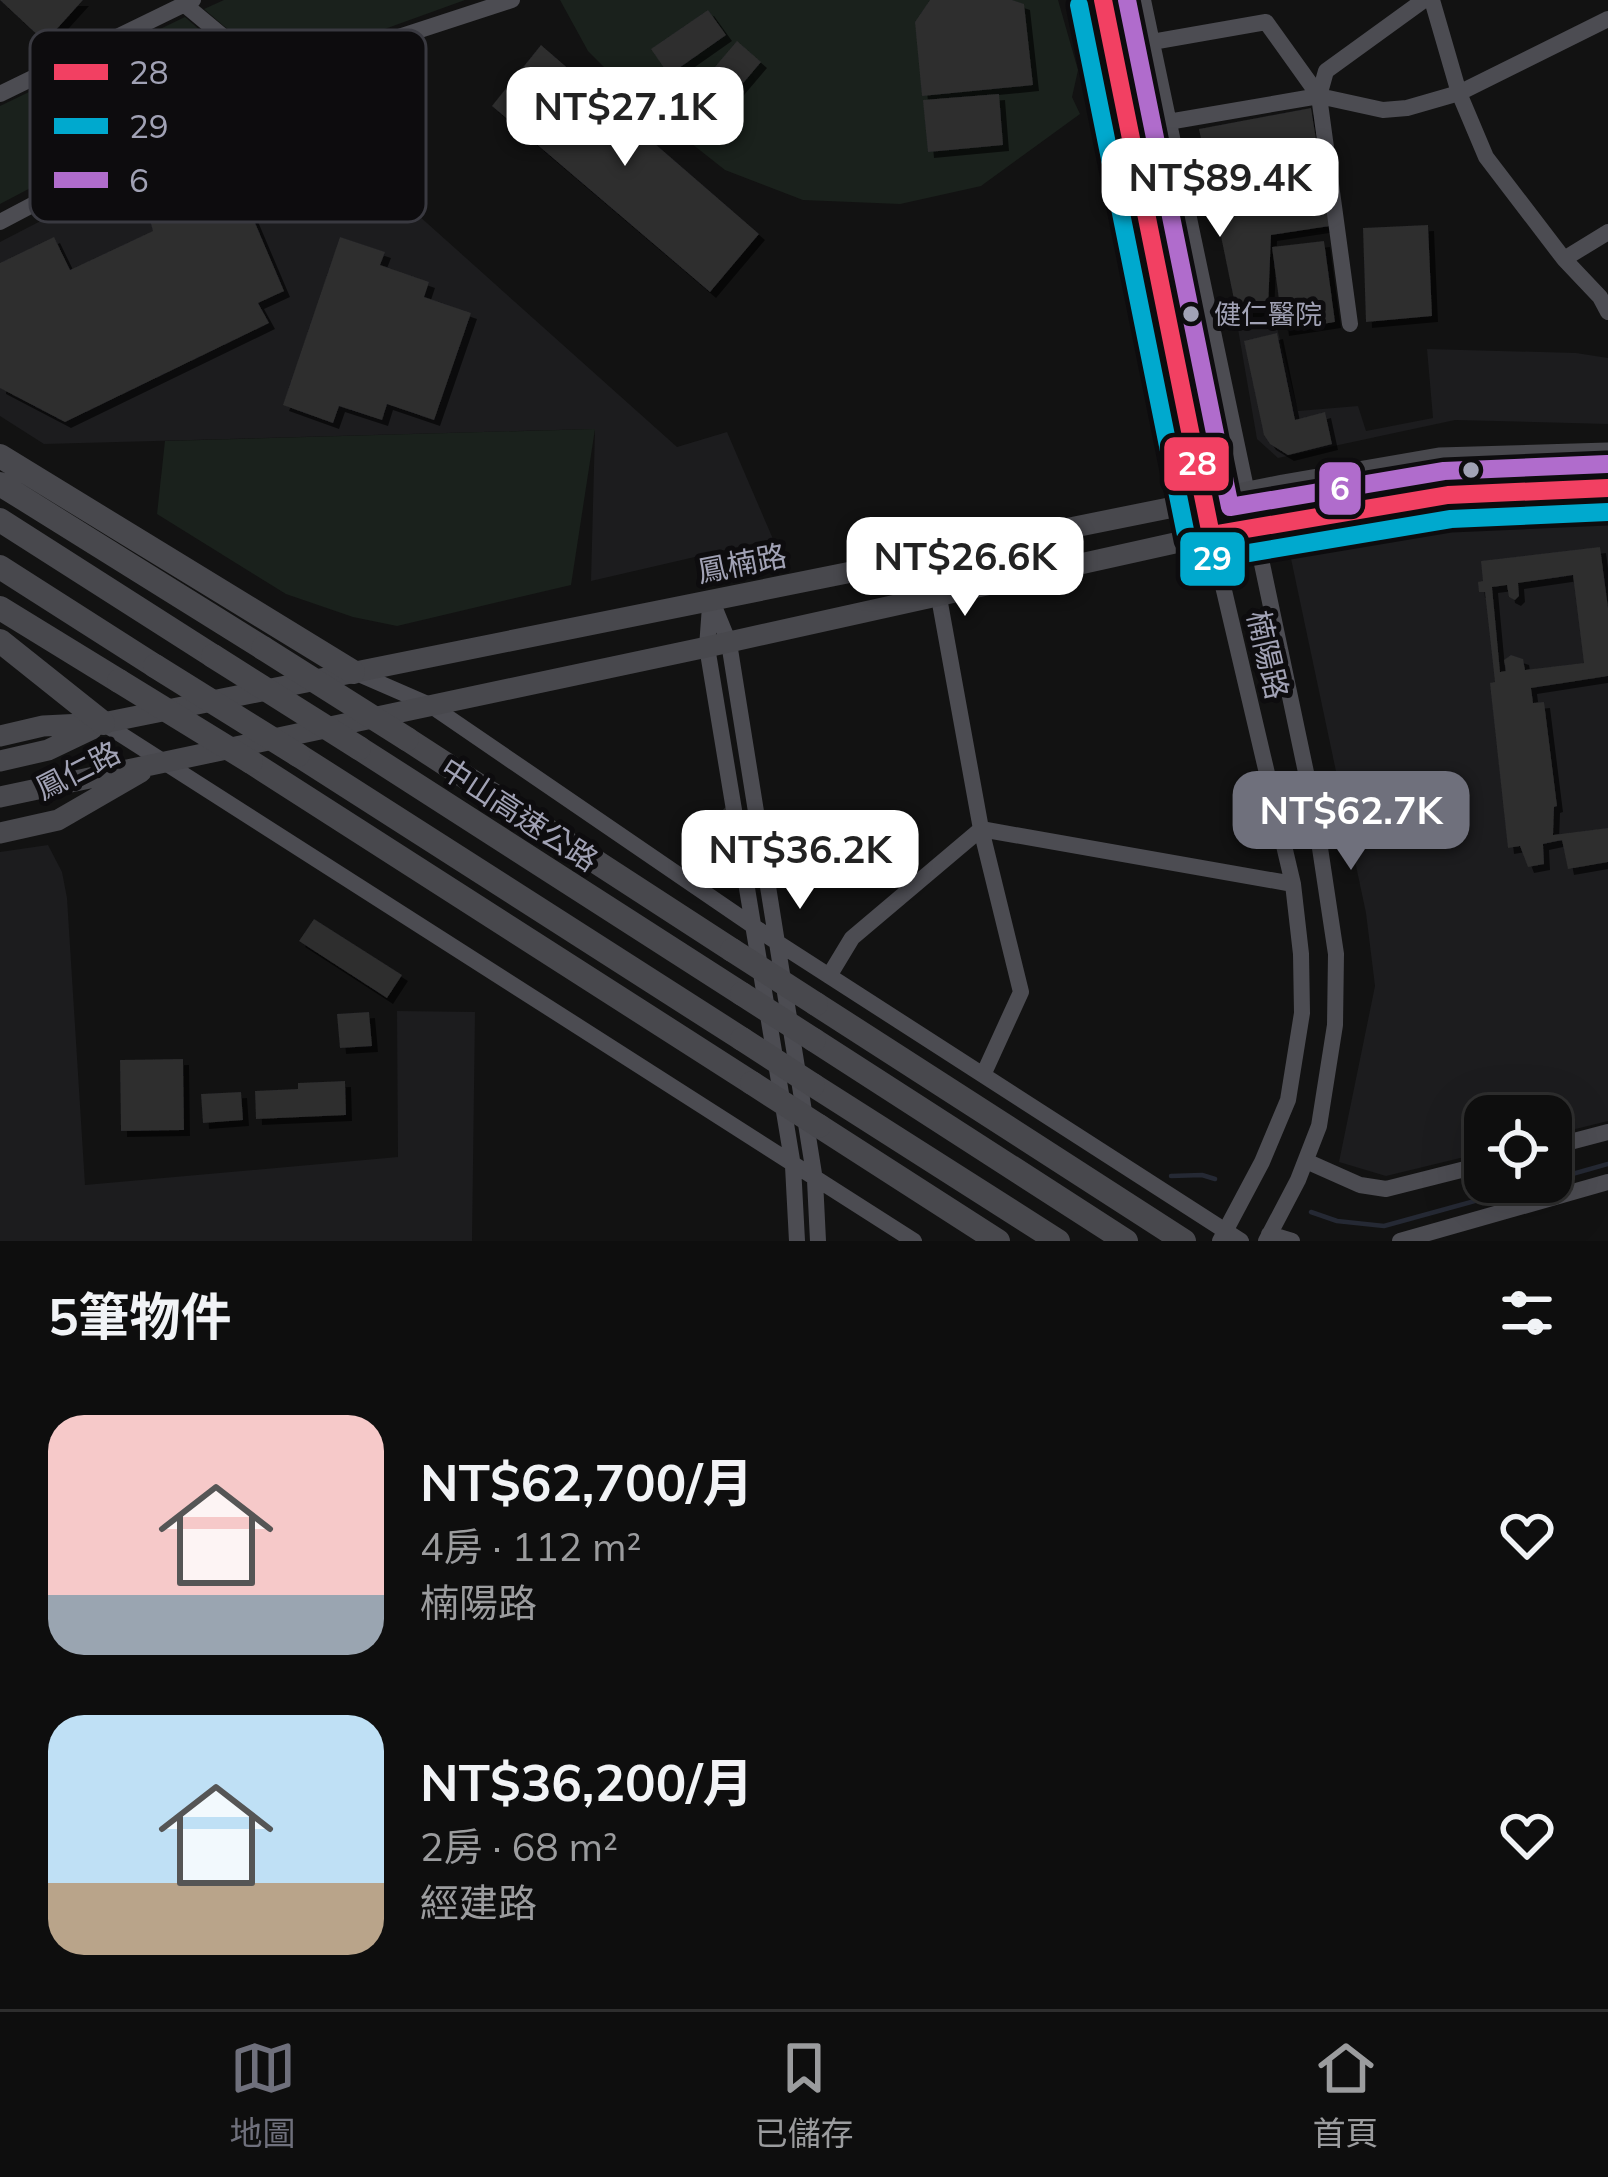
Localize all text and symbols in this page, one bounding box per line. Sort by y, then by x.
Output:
legend [30,30,426,222]
text: 28 [129,51,169,92]
pin: NT$27.1K [501,67,749,169]
text: NT$27.1K [534,81,716,130]
text: 29 [129,105,169,146]
pin: NT$89.4K [1096,138,1344,240]
text: NT$89.4K [1129,152,1311,201]
text: 6 [129,159,149,200]
place label: 健仁醫院 [1214,297,1322,331]
marker: 健仁醫院 [1180,303,1202,325]
line badge: 28 [1162,435,1231,493]
text: 28 [1177,442,1217,483]
unlabelled marker [1460,459,1482,481]
line badge: 6 [1317,460,1363,517]
text: 6 [1330,467,1350,508]
pin: NT$26.6K [841,517,1089,619]
line badge: 29 [1178,530,1247,588]
text: NT$26.6K [874,531,1056,580]
street label: 鳳楠路 [694,536,790,590]
text: 29 [1192,537,1232,578]
street label: 楠陽路 [1239,607,1297,703]
street label: 鳳仁路 [29,733,126,807]
street label: 中山高速公路 [434,749,605,879]
pin: NT$62.7K [1227,771,1475,873]
text: NT$62.7K [1260,785,1442,834]
pin: NT$36.2K [676,810,924,912]
text: NT$36.2K [709,824,891,873]
map controls [1464,1095,1572,1203]
button: locate [1464,1095,1572,1203]
icon: filters [1494,1280,1560,1346]
text: 5筆物件 [48,1284,232,1348]
text: NT$62,700/月 [420,1450,753,1514]
icon: home [144,1463,288,1607]
icon: heart [1494,1502,1560,1568]
text: 4房 · 112 m² [420,1522,641,1571]
text: 楠陽路 [420,1578,537,1627]
text: NT$36,200/月 [420,1750,753,1814]
icon: home [144,1763,288,1907]
icon: heart [1494,1802,1560,1868]
text: 2房 · 68 m² [420,1822,618,1871]
text: 經建路 [420,1878,537,1927]
tab: 地圖 [230,2035,296,2155]
tab: 已儲存 [755,2035,854,2155]
tab: 首頁 [1313,2035,1379,2155]

